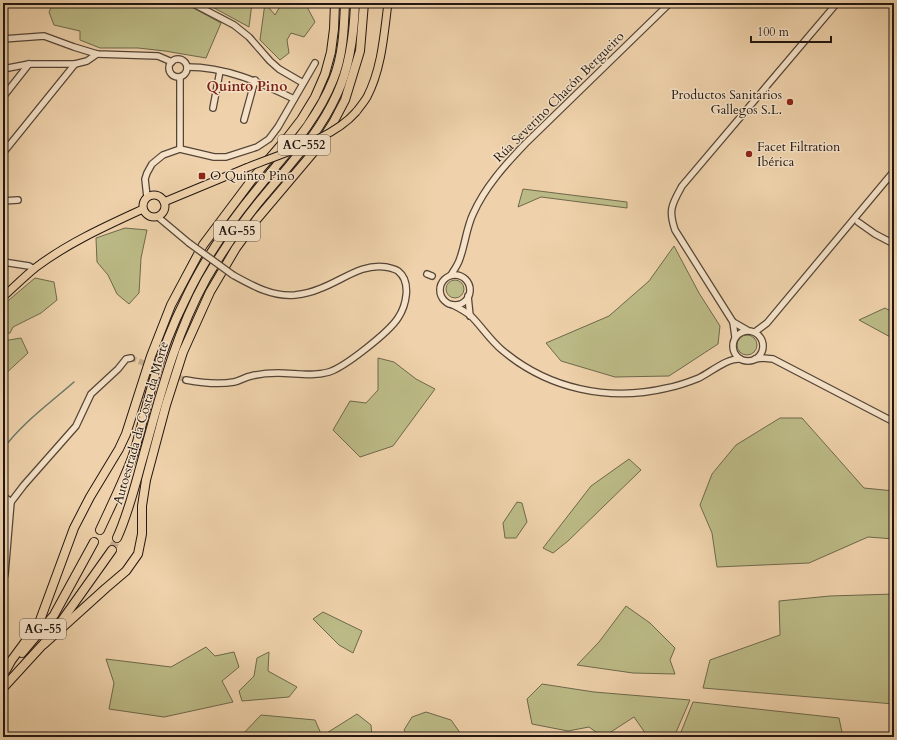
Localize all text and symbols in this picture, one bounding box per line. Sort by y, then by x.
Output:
scale bar [751,18,831,44]
text: 100 m [757,24,790,40]
street label: Rúa Severino Chacón Bergueiro [490,28,628,166]
district label: Quinto Pino [206,77,288,96]
place label: Productos Sanitarios Gallegos S.L. [671,86,782,119]
marker: Productos Sanitarios Gallegos S.L. [785,97,795,107]
road number: AC-552 [278,135,330,155]
place label: Facet Filtration Ibérica [757,138,841,171]
marker: Facet Filtration Ibérica [744,149,754,159]
place label: O Quinto Pino [210,167,295,185]
marker: O Quinto Pino [197,171,207,181]
road number: AG-55 [214,221,260,241]
street label: Autoestrada da Costa da Morte [109,339,173,507]
road number: AG-55 [20,619,66,639]

